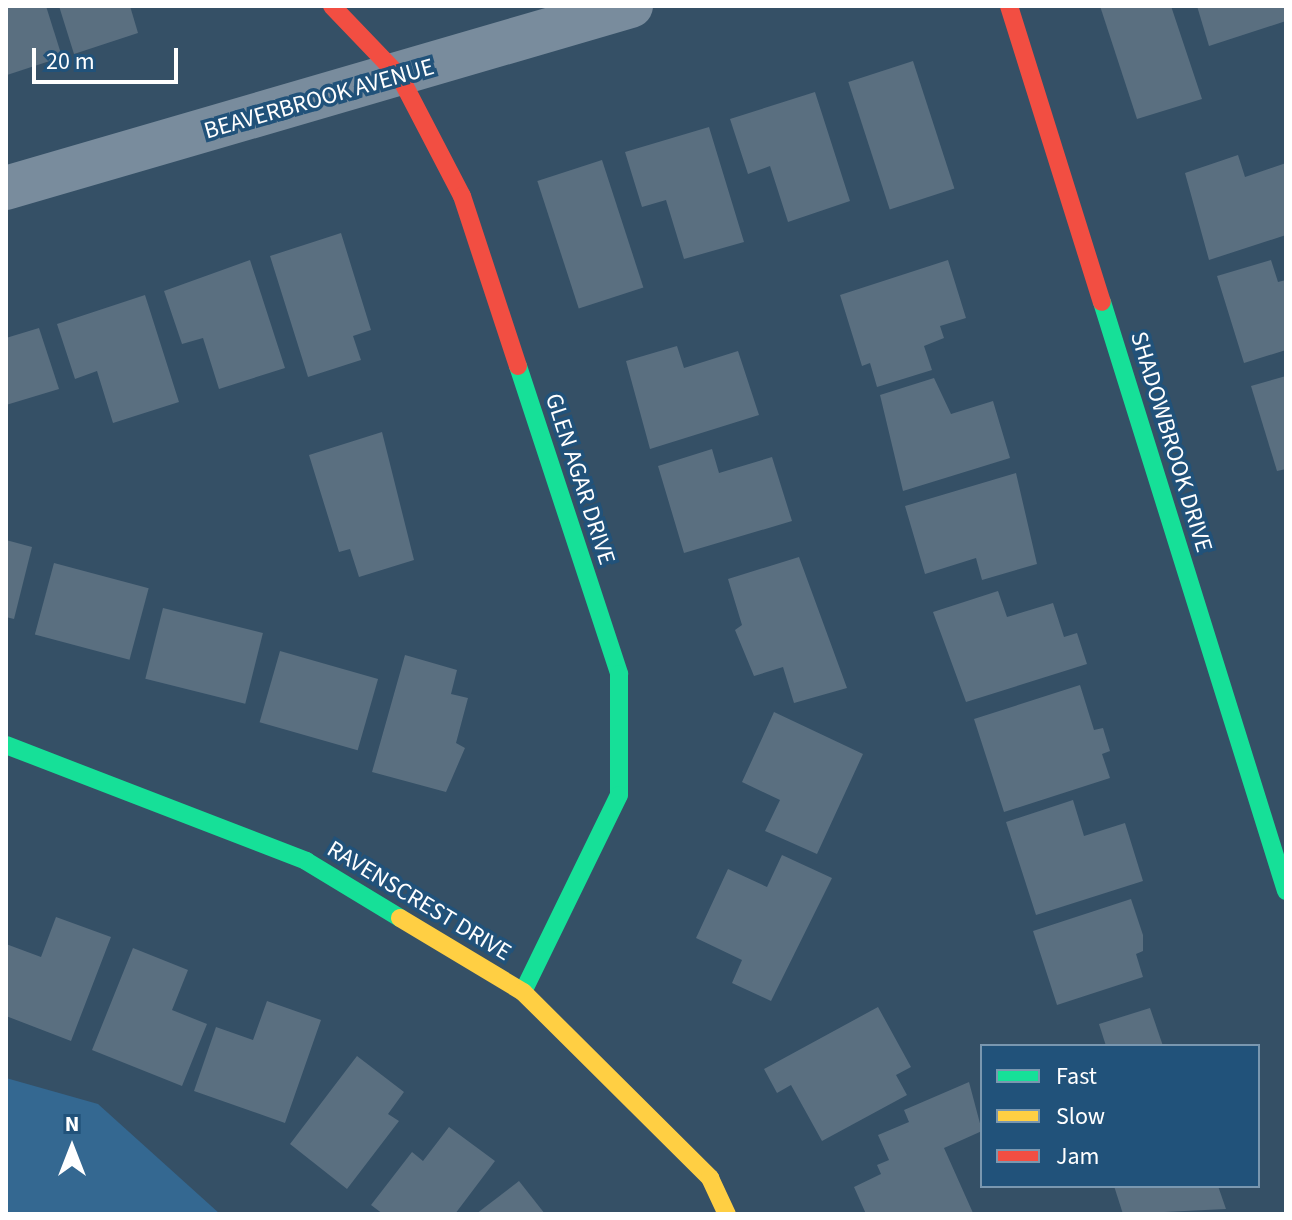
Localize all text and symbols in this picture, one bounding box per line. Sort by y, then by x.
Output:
scale bar [36,32,182,82]
text: 20 m [46,44,95,79]
street label: BEAVERBROOK AVENUE [201,52,437,146]
street label: SHADOWBROOK DRIVE [1124,328,1218,556]
street label: GLEN AGAR DRIVE [539,390,621,568]
street label: RAVENSCREST DRIVE [322,835,516,967]
legend [980,1044,1260,1188]
text: Fast [1056,1059,1097,1094]
text: Slow [1056,1099,1105,1134]
north arrow [32,1108,112,1188]
text: N [65,1108,79,1140]
text: Jam [1056,1139,1100,1174]

